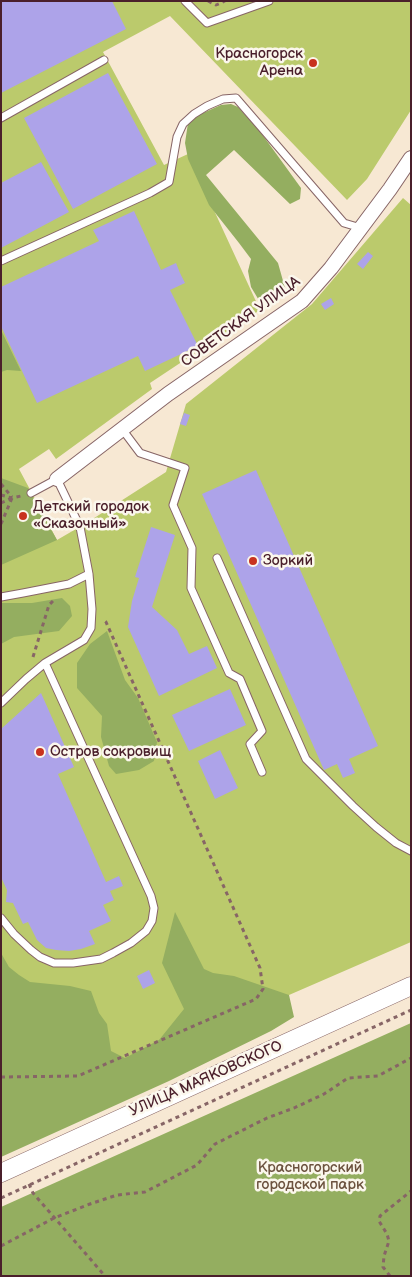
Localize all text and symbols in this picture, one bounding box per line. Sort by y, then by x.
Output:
place label: Красногорск Арена [215,45,303,80]
marker: Красногорск Арена [307,57,319,69]
street label: СОВЕТСКАЯ УЛИЦА [178,273,304,371]
place label: Детский городок «Сказочный» [33,498,149,533]
marker: Детский городок «Сказочный» [17,510,29,522]
place label: Зоркий [263,552,313,570]
marker: Зоркий [247,555,259,567]
place label: Остров сокровищ [50,743,171,761]
marker: Остров сокровищ [34,746,46,758]
street label: УЛИЦА МАЯКОВСКОГО [127,1037,285,1121]
park label: Красногорский городской парк [256,1159,364,1194]

